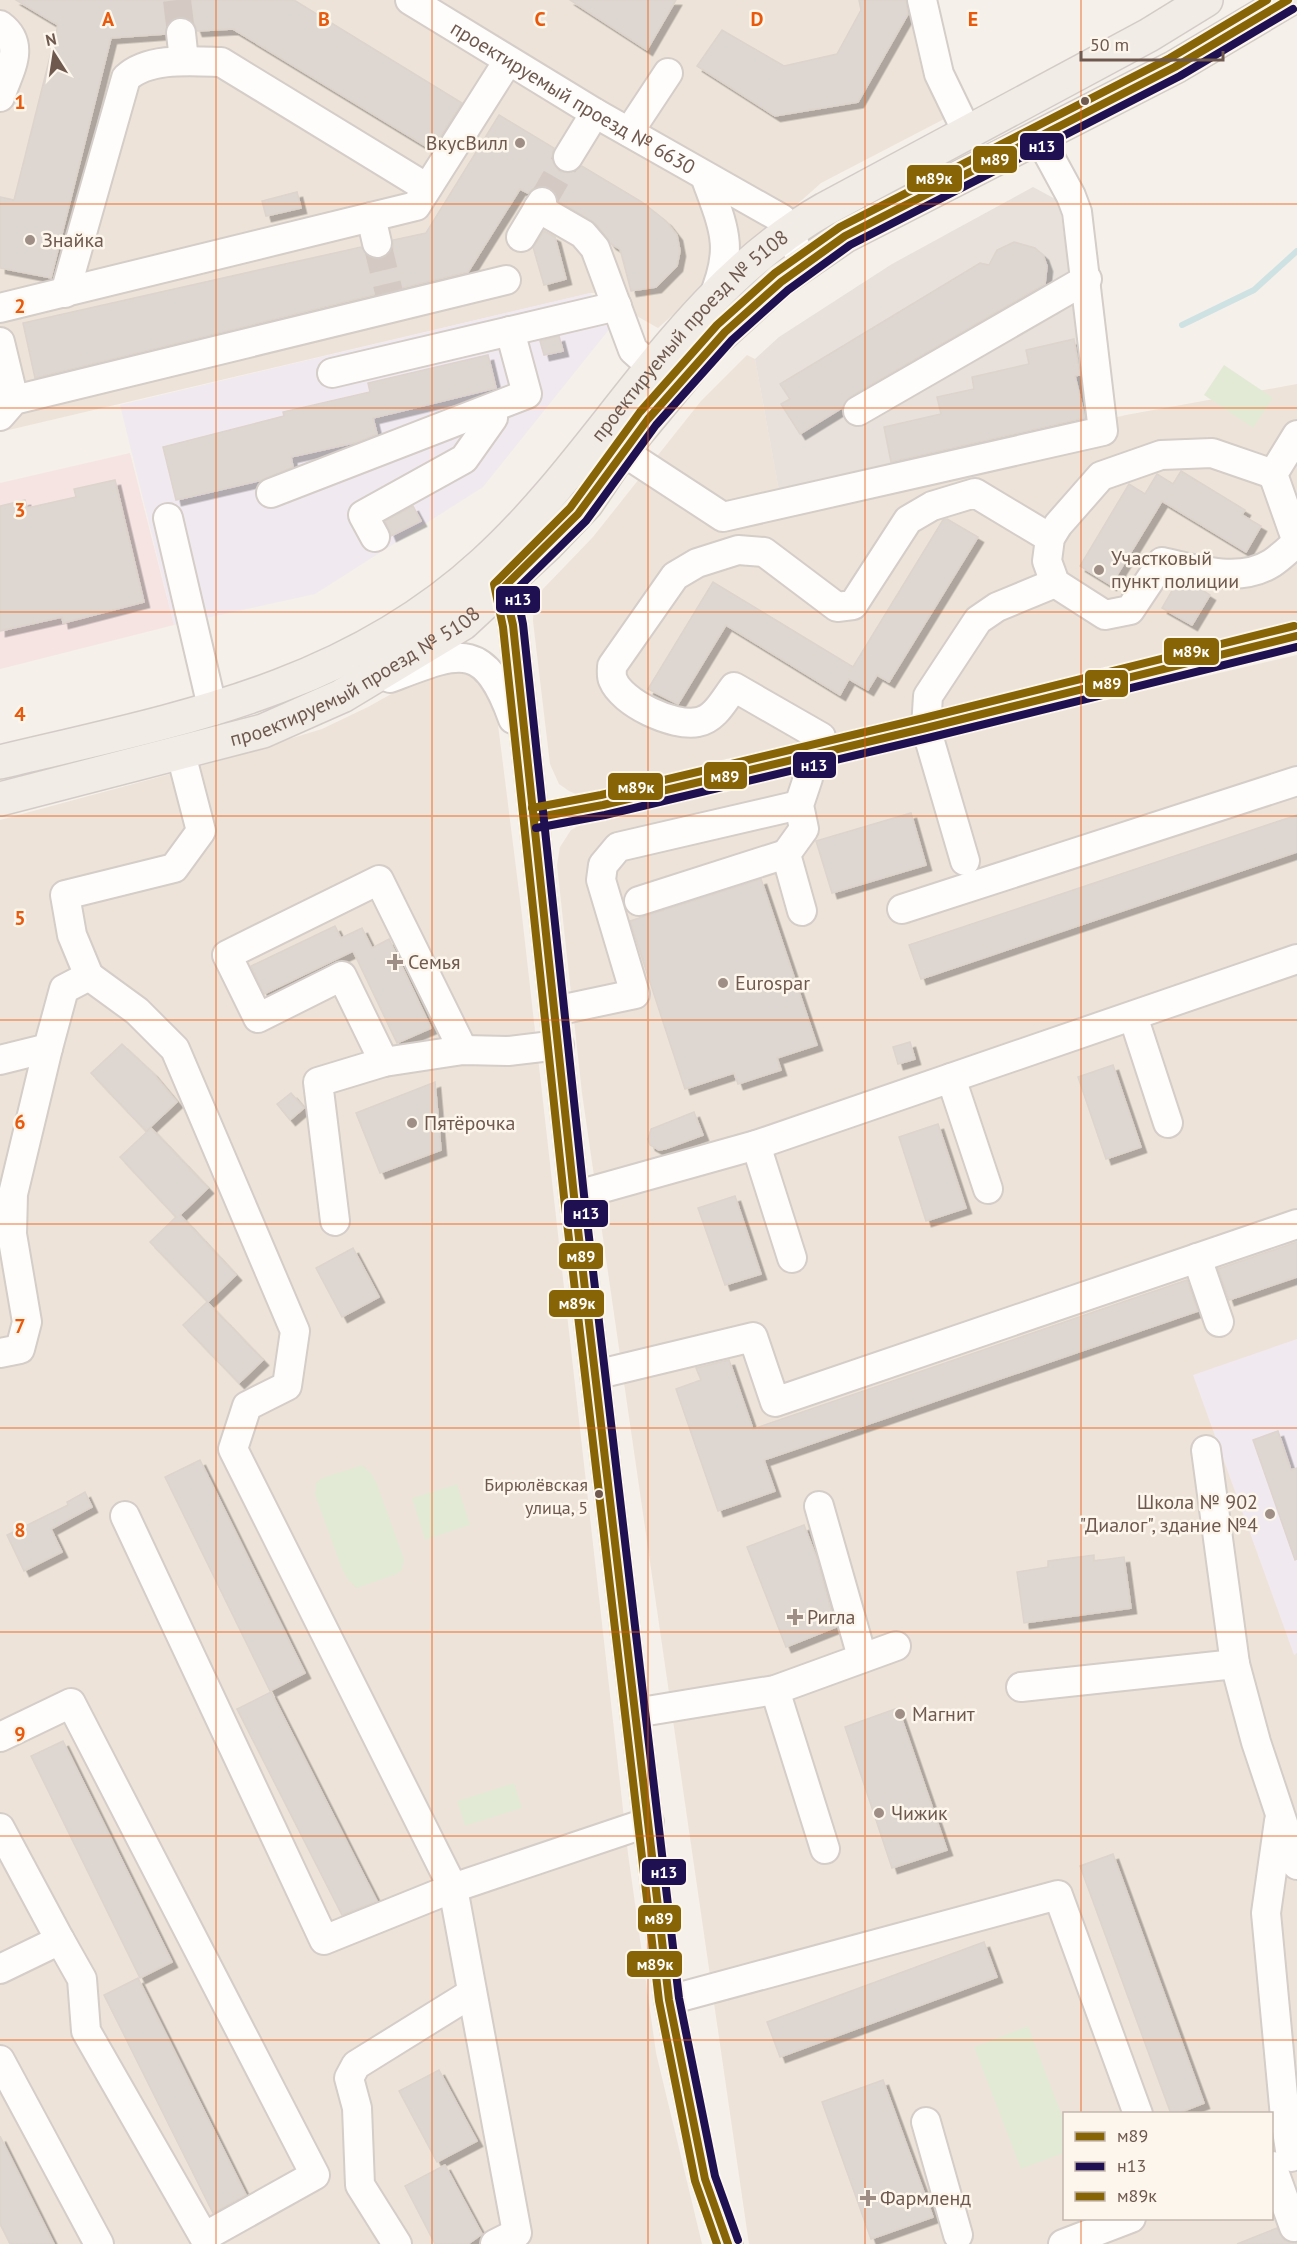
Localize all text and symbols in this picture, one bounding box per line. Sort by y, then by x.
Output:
text: A [102,6,115,32]
text: B [318,6,330,32]
text: C [534,6,546,32]
text: D [751,6,764,32]
text: E [968,6,978,32]
street label: проектируемый проезд № 6630 [446,15,700,180]
north arrow [24,24,84,84]
scale bar [1081,24,1224,62]
text: N [44,28,58,50]
text: 50 m [1090,33,1129,56]
text: 1 [14,89,26,115]
unlabelled marker [1079,95,1091,107]
place label: ВкусВилл [426,130,508,156]
line badge: н13 [1019,132,1065,161]
marker: ВкусВилл [513,136,527,150]
text: н13 [1029,136,1055,156]
line badge: м89 [972,145,1018,174]
text: м89 [981,149,1009,169]
line badge: м89к [906,164,963,193]
text: м89к [916,168,952,188]
street label: проектируемый проезд № 5108 [585,224,793,447]
place label: Знайка [42,227,104,253]
marker: Знайка [23,233,37,247]
text: 2 [14,293,26,319]
text: 3 [14,497,26,523]
place label: Участковый пункт полиции [1111,545,1239,594]
marker: Участковый пункт полиции [1092,563,1106,577]
line badge: н13 [495,585,541,614]
text: н13 [505,589,531,609]
street label: проектируемый проезд № 5108 [227,601,486,752]
line badge: м89к [1163,637,1220,666]
text: м89к [1173,641,1209,661]
line badge: м89 [1084,669,1129,698]
text: м89 [1093,673,1121,693]
text: 4 [14,701,26,727]
line badge: н13 [792,751,837,779]
text: н13 [801,755,827,775]
line badge: м89 [703,761,748,790]
text: м89 [711,766,739,786]
line badge: м89к [607,772,664,801]
text: м89к [618,777,654,797]
text: 5 [14,905,26,931]
place label: Семья [408,949,461,975]
marker: Семья [386,953,404,971]
place label: Eurospar [735,970,810,996]
marker: Eurospar [716,976,730,990]
text: 6 [14,1109,26,1135]
place label: Пятёрочка [424,1110,515,1136]
marker: Пятёрочка [405,1116,419,1130]
line badge: н13 [563,1199,609,1228]
text: н13 [573,1203,599,1223]
line badge: м89 [558,1242,604,1270]
text: м89 [567,1246,595,1266]
line badge: м89к [548,1289,605,1318]
text: м89к [559,1293,595,1313]
text: 7 [14,1313,26,1339]
place label: Бирюлёвская улица, 5 [484,1473,588,1519]
marker: Бирюлёвская улица, 5 [593,1488,605,1500]
place label: Школа № 902 "Диалог", здание №4 [1080,1489,1258,1538]
marker: Школа № 902 "Диалог", здание №4 [1263,1507,1277,1521]
text: 8 [14,1517,26,1543]
place label: Ригла [807,1604,855,1630]
marker: Ригла [788,1610,802,1624]
place label: Магнит [912,1701,975,1727]
marker: Магнит [893,1707,907,1721]
text: 9 [14,1721,26,1747]
place label: Чижик [891,1800,948,1826]
marker: Чижик [872,1806,886,1820]
line badge: н13 [641,1858,687,1886]
text: н13 [651,1862,677,1882]
line badge: м89 [637,1904,682,1933]
text: м89 [645,1908,673,1928]
line badge: м89к [626,1950,683,1978]
text: м89к [637,1954,673,1974]
legend [1063,2112,1273,2220]
text: м89 [1117,2124,1148,2147]
text: н13 [1117,2154,1146,2177]
text: м89к [1117,2184,1157,2207]
place label: Фармленд [880,2185,971,2211]
marker: Фармленд [861,2191,875,2205]

